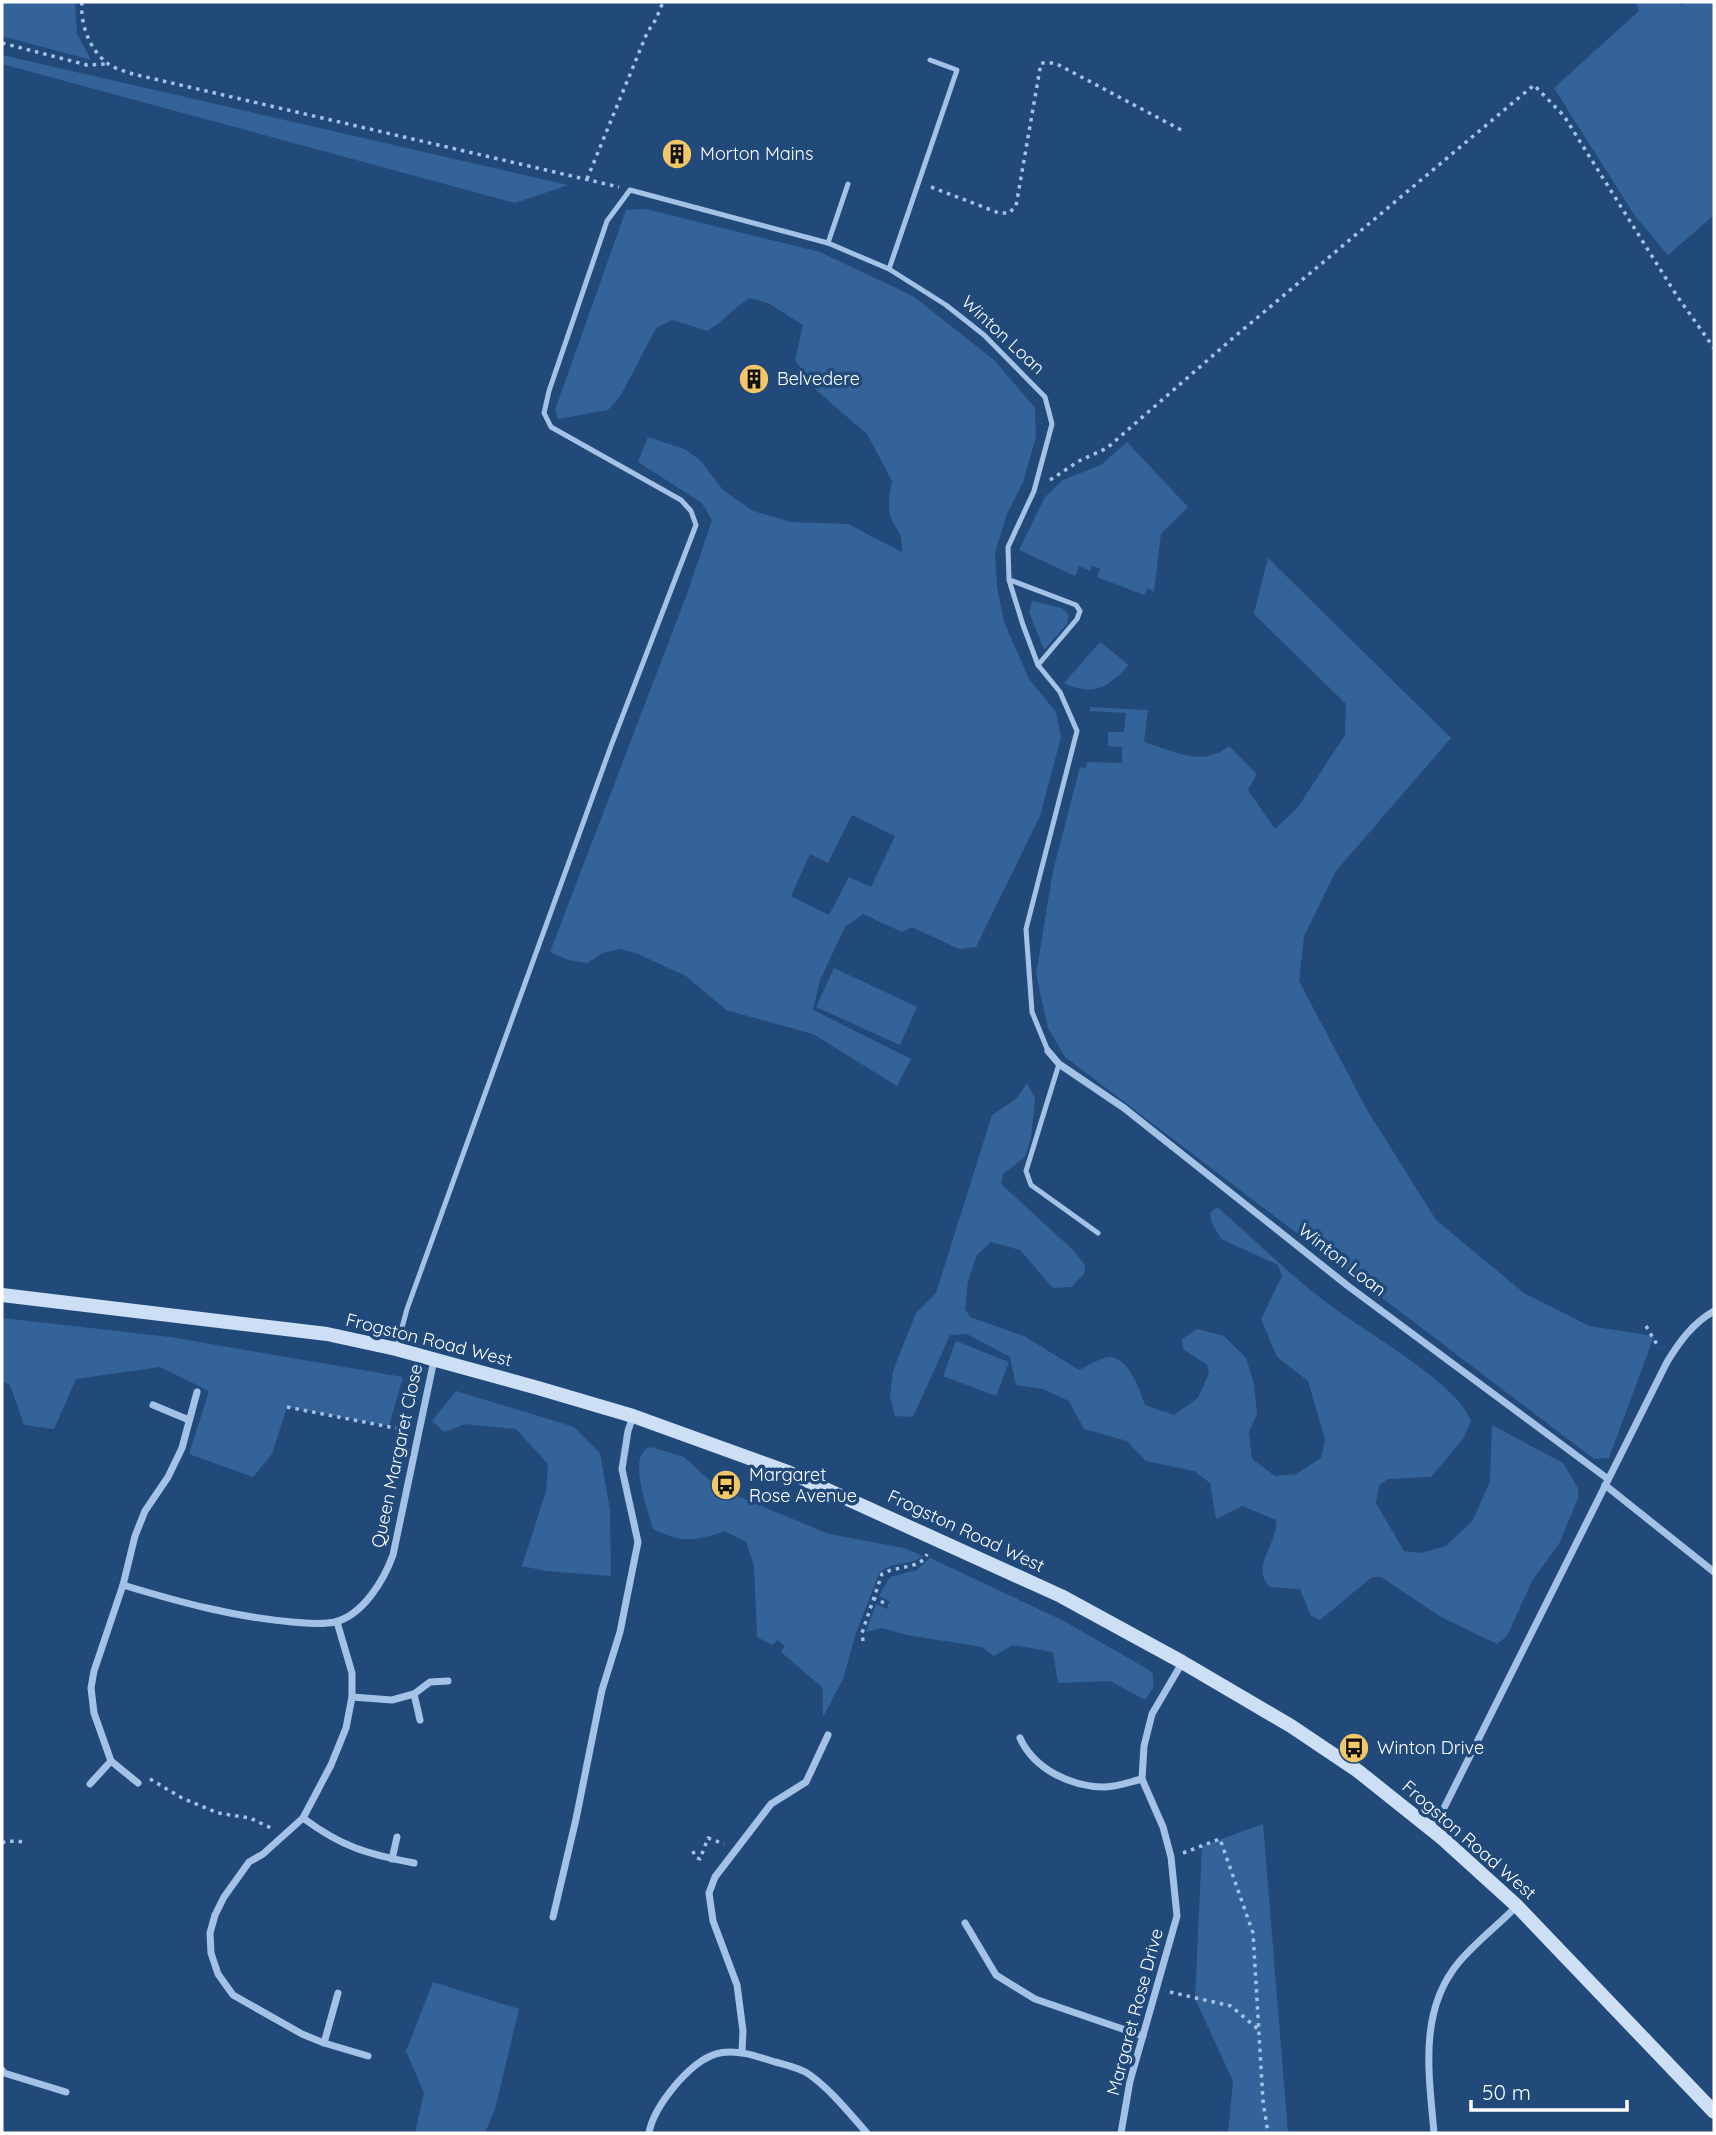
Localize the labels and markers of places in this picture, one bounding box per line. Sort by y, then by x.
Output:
building icon: Morton Mains [660,137,694,171]
place label: Morton Mains [700,142,813,165]
building icon: Belvedere [737,362,771,396]
place label: Belvedere [777,367,860,390]
place label: Margaret Rose Avenue [749,1463,857,1507]
bus stop icon: Margaret Rose Avenue [709,1468,743,1502]
bus stop icon: Winton Drive [1337,1731,1371,1765]
place label: Winton Drive [1377,1736,1484,1759]

